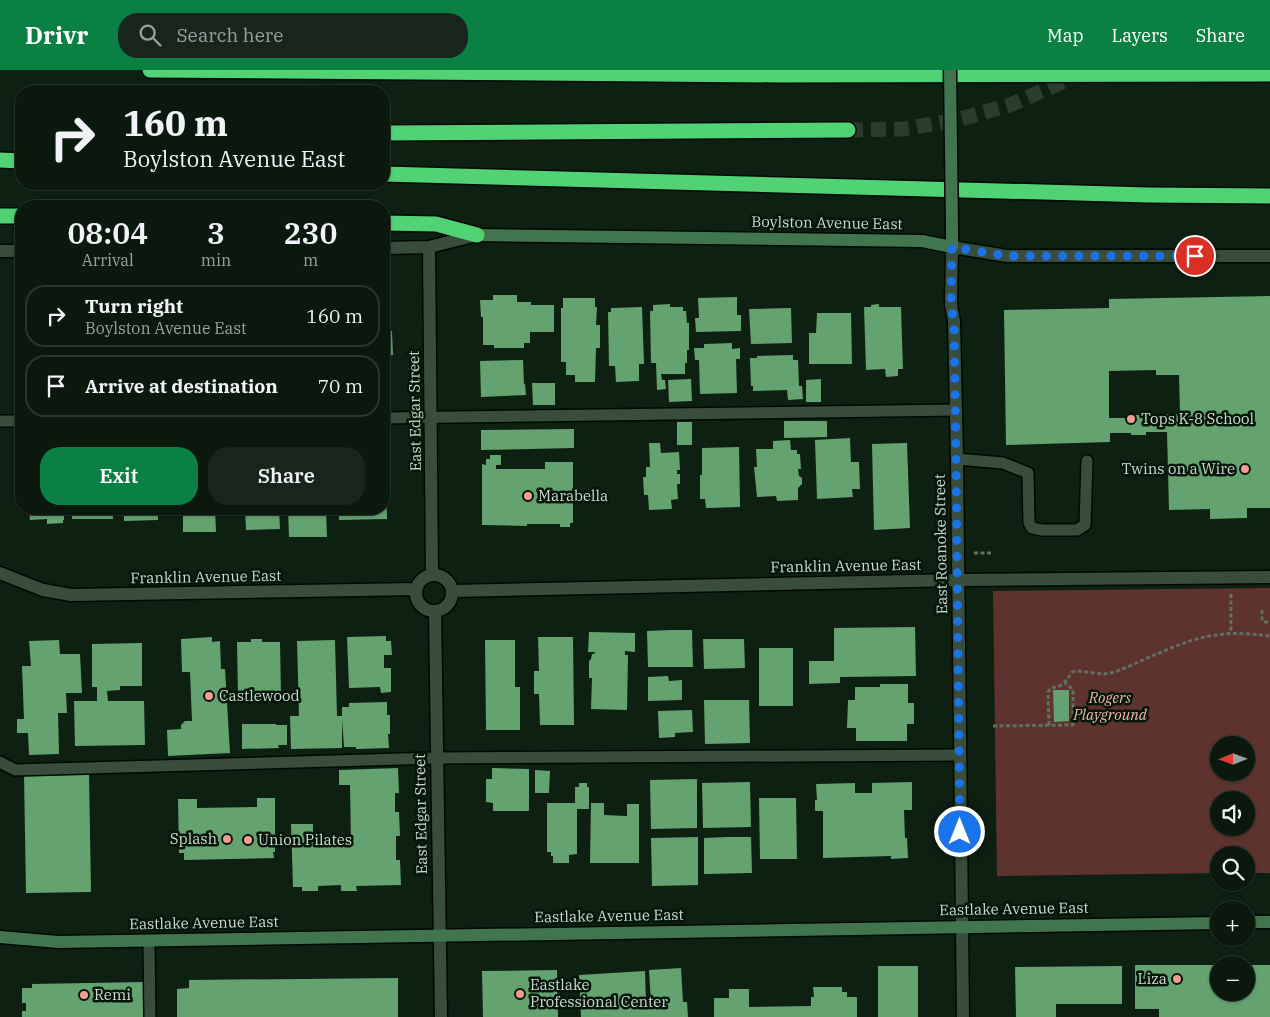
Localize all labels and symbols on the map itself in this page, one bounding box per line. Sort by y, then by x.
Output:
street label: Boylston Avenue East [751,212,903,233]
pin [1174,235,1216,277]
street label: East Edgar Street [404,350,425,472]
place label: Tops K-8 School [1141,409,1254,428]
marker: Tops K-8 School [1125,413,1137,425]
place label: Twins on a Wire [1122,459,1235,478]
marker: Twins on a Wire [1239,463,1251,475]
street label: East Roanoke Street [930,474,951,615]
place label: Marabella [538,486,608,505]
marker: Marabella [522,490,534,502]
street label: Franklin Avenue East [770,555,922,576]
street label: Franklin Avenue East [130,566,282,587]
place label: Castlewood [219,686,300,705]
park label: Rogers Playground [1072,688,1148,724]
marker: Castlewood [203,690,215,702]
north arrow [1210,736,1255,781]
street label: East Edgar Street [410,753,431,875]
position arrow [933,805,985,857]
place label: Splash [170,829,217,848]
place label: Union Pilates [258,830,352,849]
marker: Splash [221,833,233,845]
marker: Union Pilates [242,834,254,846]
street label: Eastlake Avenue East [939,898,1089,919]
street label: Eastlake Avenue East [534,905,684,926]
street label: Eastlake Avenue East [129,912,279,933]
place label: Liza [1138,969,1167,988]
marker: Liza [1171,973,1183,985]
place label: Eastlake Professional Center [530,975,668,1011]
place label: Remi [94,985,131,1004]
marker: Eastlake Professional Center [514,988,526,1000]
marker: Remi [78,989,90,1001]

